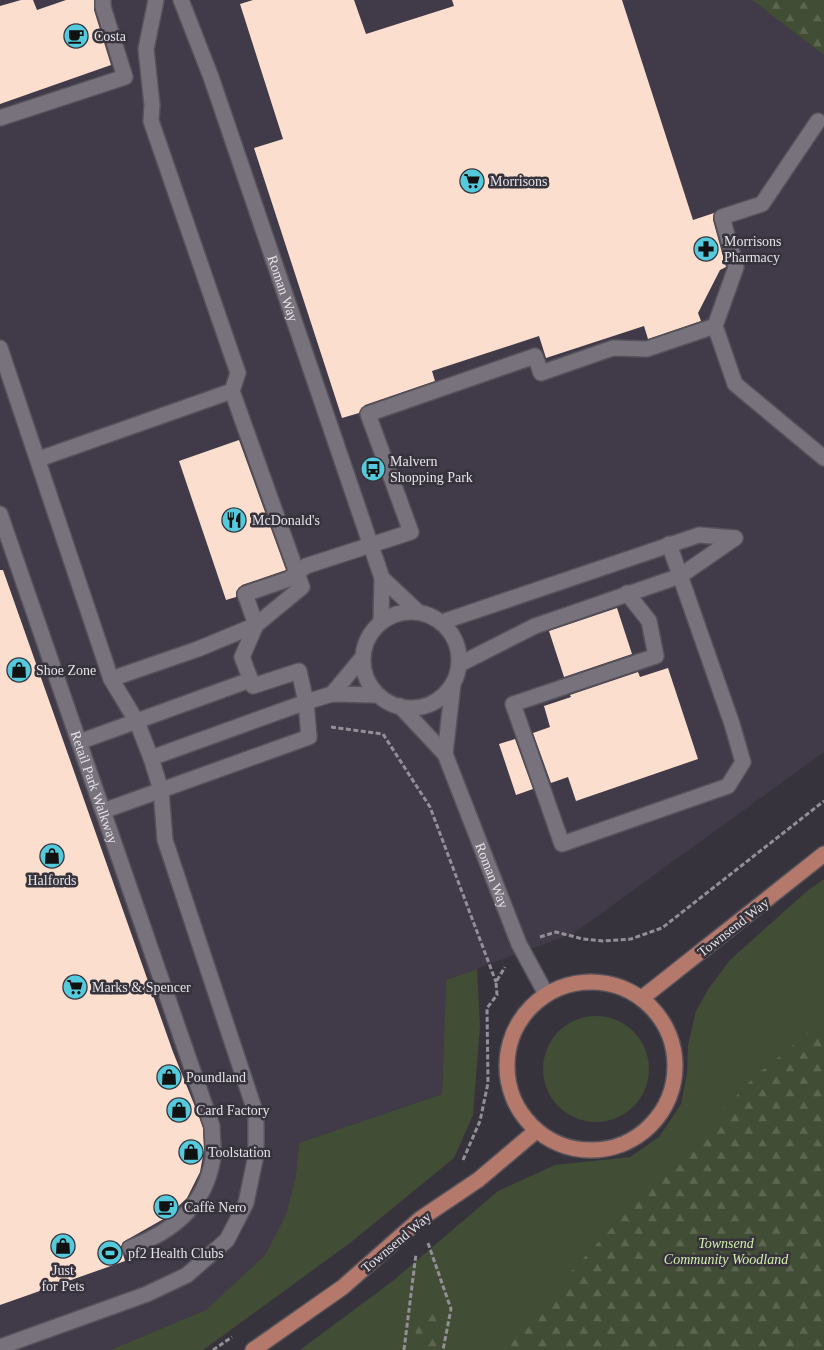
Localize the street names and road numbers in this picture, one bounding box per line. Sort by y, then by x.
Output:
street label: Roman Way [264,253,301,324]
street label: Retail Park Walkway [68,729,121,846]
street label: Roman Way [472,841,511,910]
street label: Townsend Way [695,895,772,960]
street label: Townsend Way [359,1209,434,1276]

